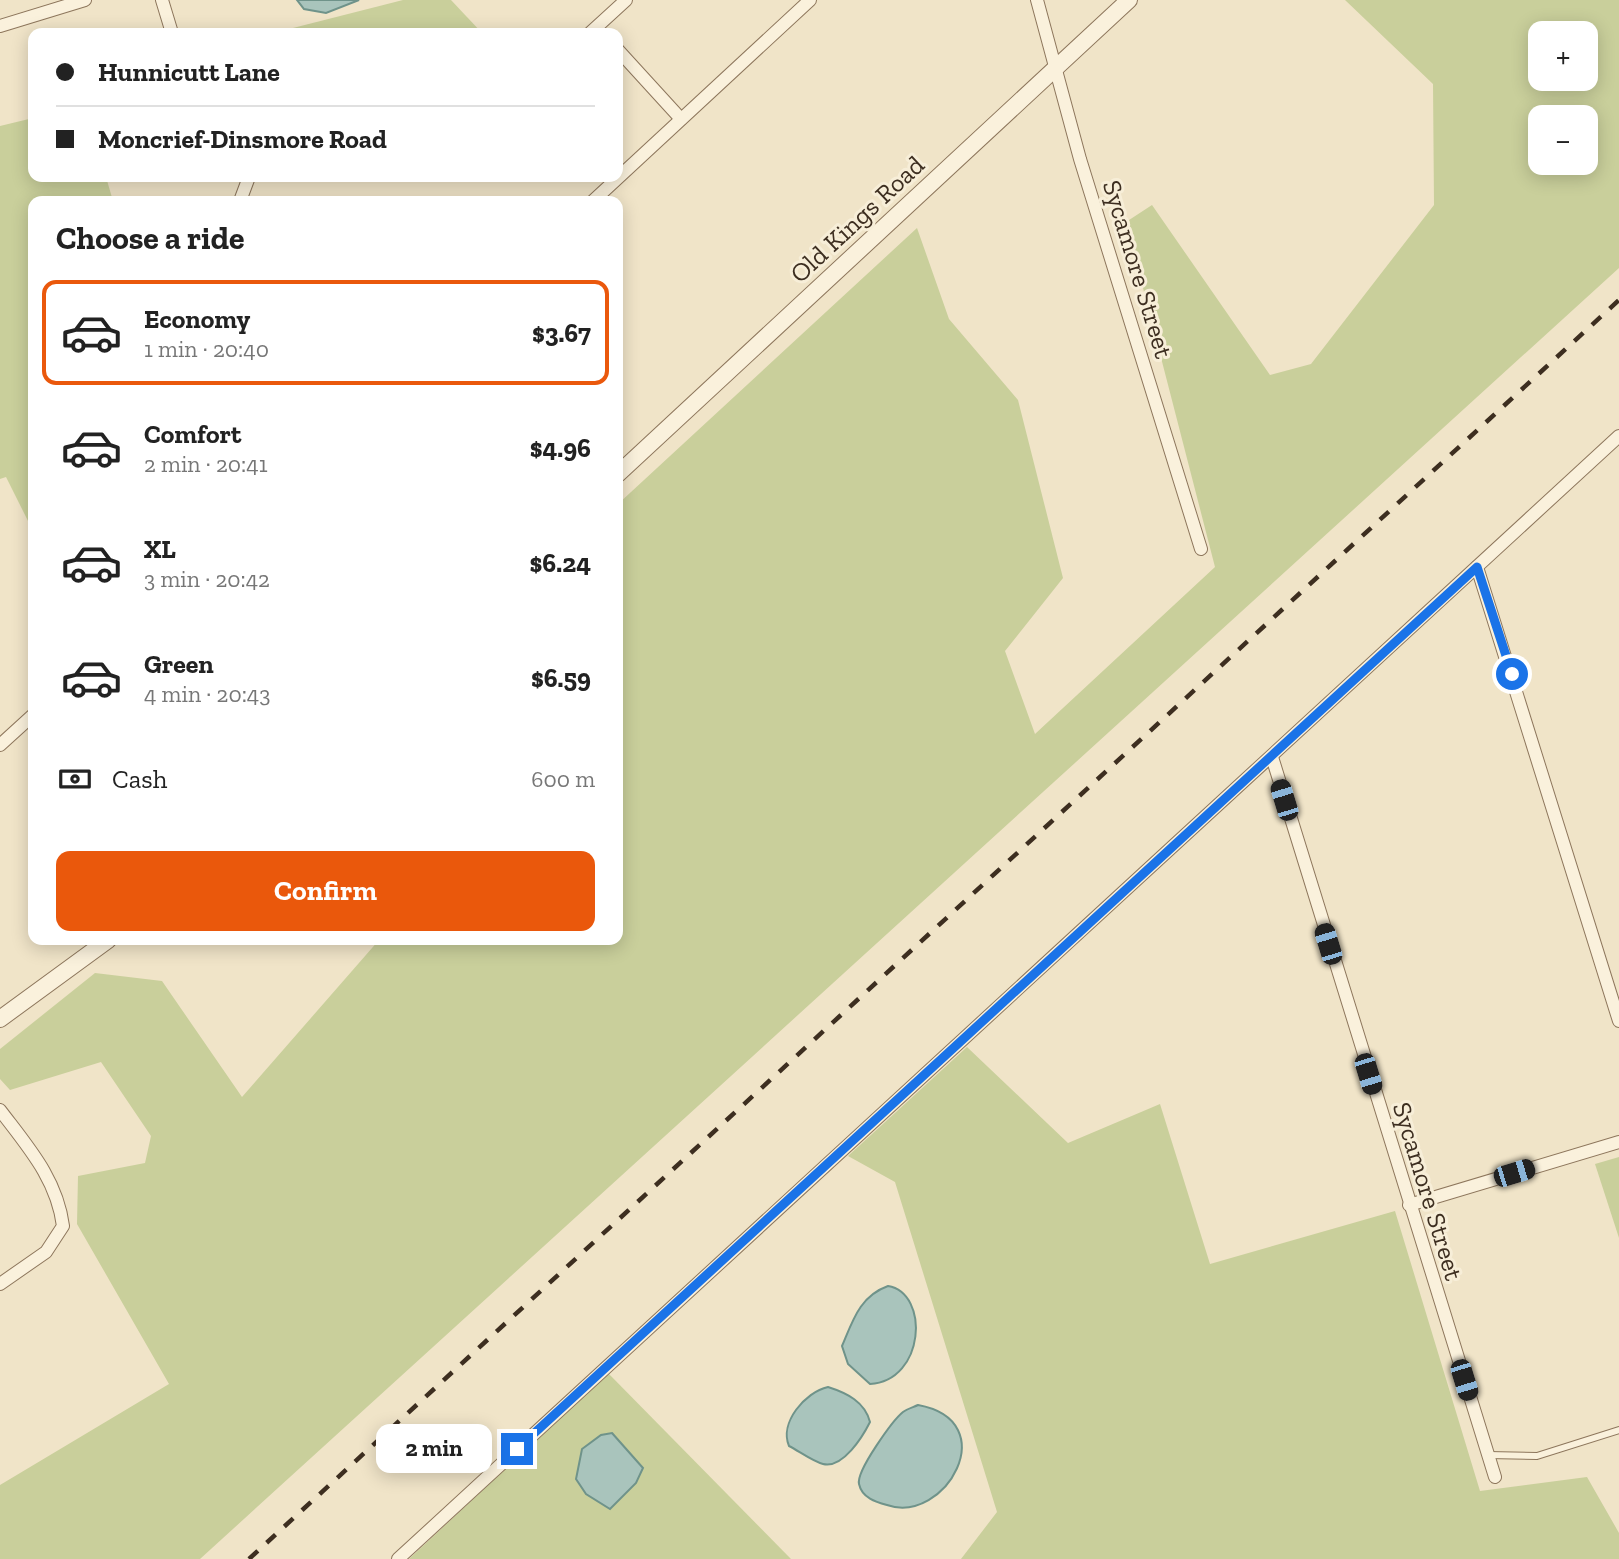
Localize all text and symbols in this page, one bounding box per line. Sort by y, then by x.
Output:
map controls [1528,21,1598,175]
button: + [1528,21,1598,91]
text: Hunnicutt Lane [98,56,280,88]
button: − [1528,105,1598,175]
text: Moncrief-Dinsmore Road [98,123,387,155]
street label: Old Kings Road [783,149,931,289]
street label: Sycamore Street [1096,176,1180,362]
text: Choose a ride [56,219,244,257]
icon: car [60,301,123,364]
text: Economy [144,303,250,335]
text: $3.67 [532,317,591,349]
text: 1 min · 20:40 [144,335,269,363]
icon: car [60,416,123,479]
text: Comfort [144,418,241,450]
text: $4.96 [530,432,591,464]
text: 2 min · 20:41 [144,450,268,478]
icon: car [60,531,123,594]
text: XL [144,533,176,565]
text: $6.24 [530,547,591,579]
text: 3 min · 20:42 [144,565,270,593]
icon: car [60,646,123,709]
text: Green [144,648,214,680]
route start [1496,658,1528,690]
text: $6.59 [531,662,591,694]
text: 4 min · 20:43 [144,680,270,708]
icon: cash [56,760,94,798]
text: Cash [112,763,167,795]
text: 600 m [531,765,595,793]
car [1268,777,1301,823]
button: Confirm [56,851,595,931]
car [1312,921,1345,967]
car [1352,1051,1385,1097]
street label: Sycamore Street [1386,1098,1470,1284]
car [1491,1157,1538,1189]
car [1448,1357,1481,1403]
callout: 2 min [377,1424,492,1474]
route end [501,1433,533,1465]
text: 2 min [405,1434,463,1462]

